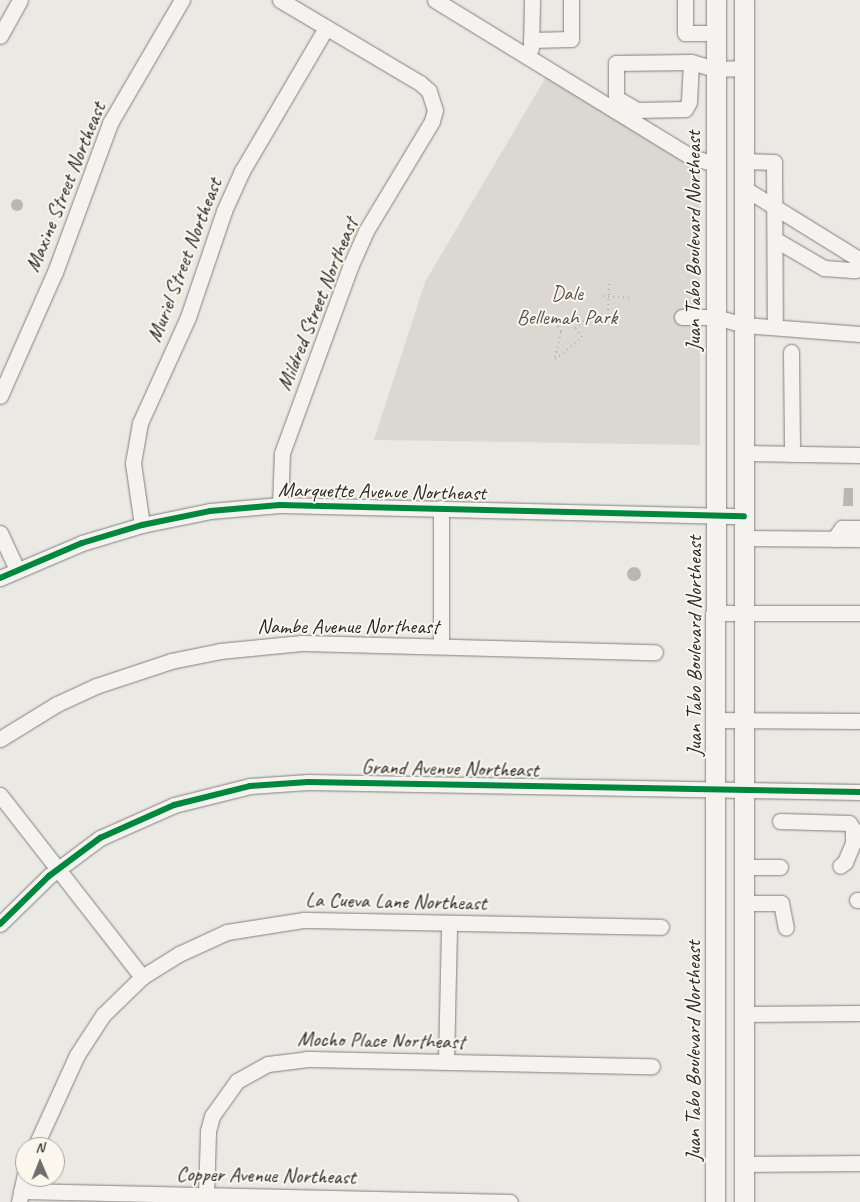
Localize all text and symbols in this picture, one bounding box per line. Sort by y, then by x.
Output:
street label: Maxine Street Northeast [19,98,111,276]
street label: Juan Tabo Boulevard Northeast [680,130,706,352]
street label: Muriel Street Northeast [141,174,227,346]
street label: Mildred Street Northeast [271,214,363,394]
park label: Dale Bellemah Park [517,280,617,330]
street label: Marquette Avenue Northeast [278,477,486,505]
street label: Juan Tabo Boulevard Northeast [681,535,707,757]
street label: Nambe Avenue Northeast [257,613,439,639]
street label: Grand Avenue Northeast [362,754,538,782]
street label: La Cueva Lane Northeast [305,887,487,915]
street label: Juan Tabo Boulevard Northeast [680,940,706,1162]
street label: Mocho Place Northeast [297,1026,465,1054]
north arrow [15,1137,65,1187]
text: N [35,1139,44,1156]
street label: Copper Avenue Northeast [176,1161,356,1189]

